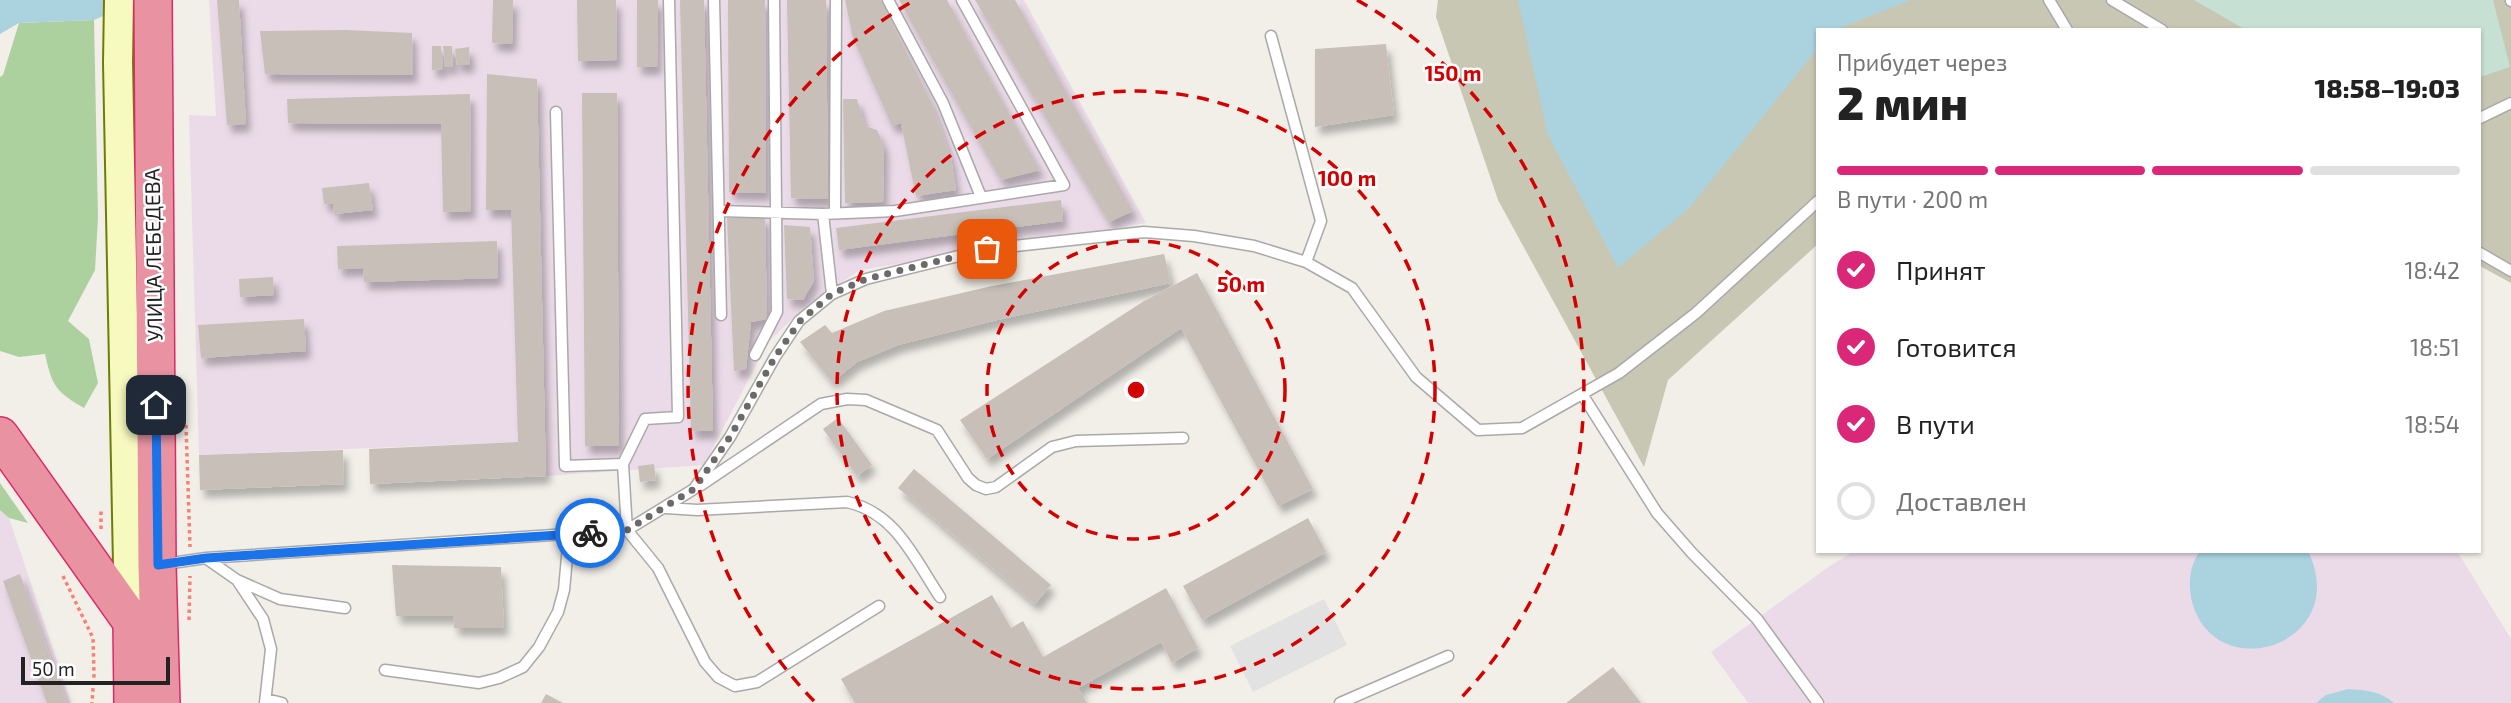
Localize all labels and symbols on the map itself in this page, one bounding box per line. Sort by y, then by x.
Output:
text: 150 m [1425,60,1481,85]
text: 100 m [1318,165,1376,190]
street label: УЛИЦА ЛЕБЕДЕВА [138,168,167,342]
pin [957,219,1017,279]
text: 50 m [1217,271,1265,296]
pin [126,375,186,435]
centre of rings [1124,378,1148,402]
courier [555,498,625,568]
scale bar [21,654,170,686]

